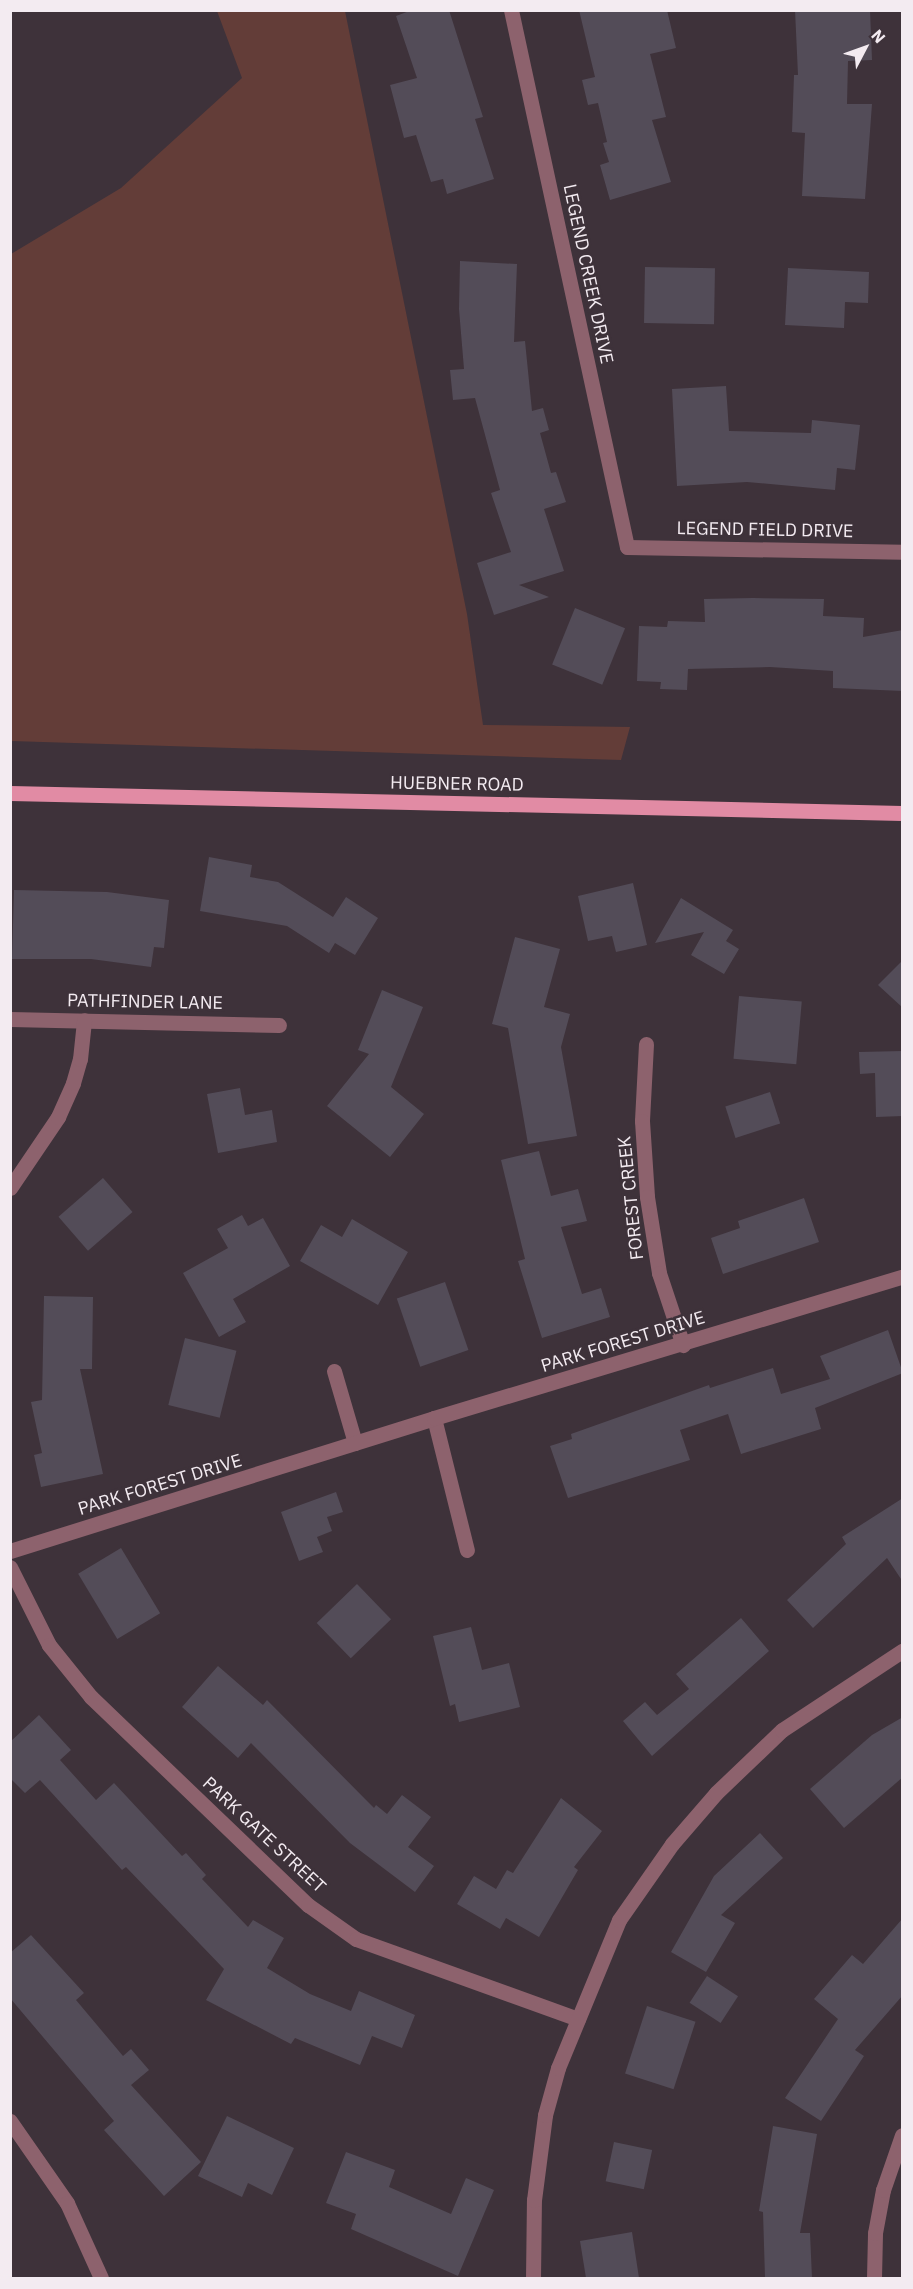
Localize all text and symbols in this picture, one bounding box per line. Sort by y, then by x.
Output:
north arrow [835,18,895,78]
text: N [867,25,890,47]
street label: LEGEND CREEK DRIVE [558,182,618,366]
street label: LEGEND FIELD DRIVE [676,518,854,542]
street label: HUEBNER ROAD [390,772,524,796]
street label: PATHFINDER LANE [67,990,223,1014]
street label: FOREST CREEK [614,1135,648,1261]
street label: PARK FOREST DRIVE [538,1307,708,1377]
street label: PARK FOREST DRIVE [75,1450,245,1520]
street label: PARK GATE STREET [198,1773,330,1897]

